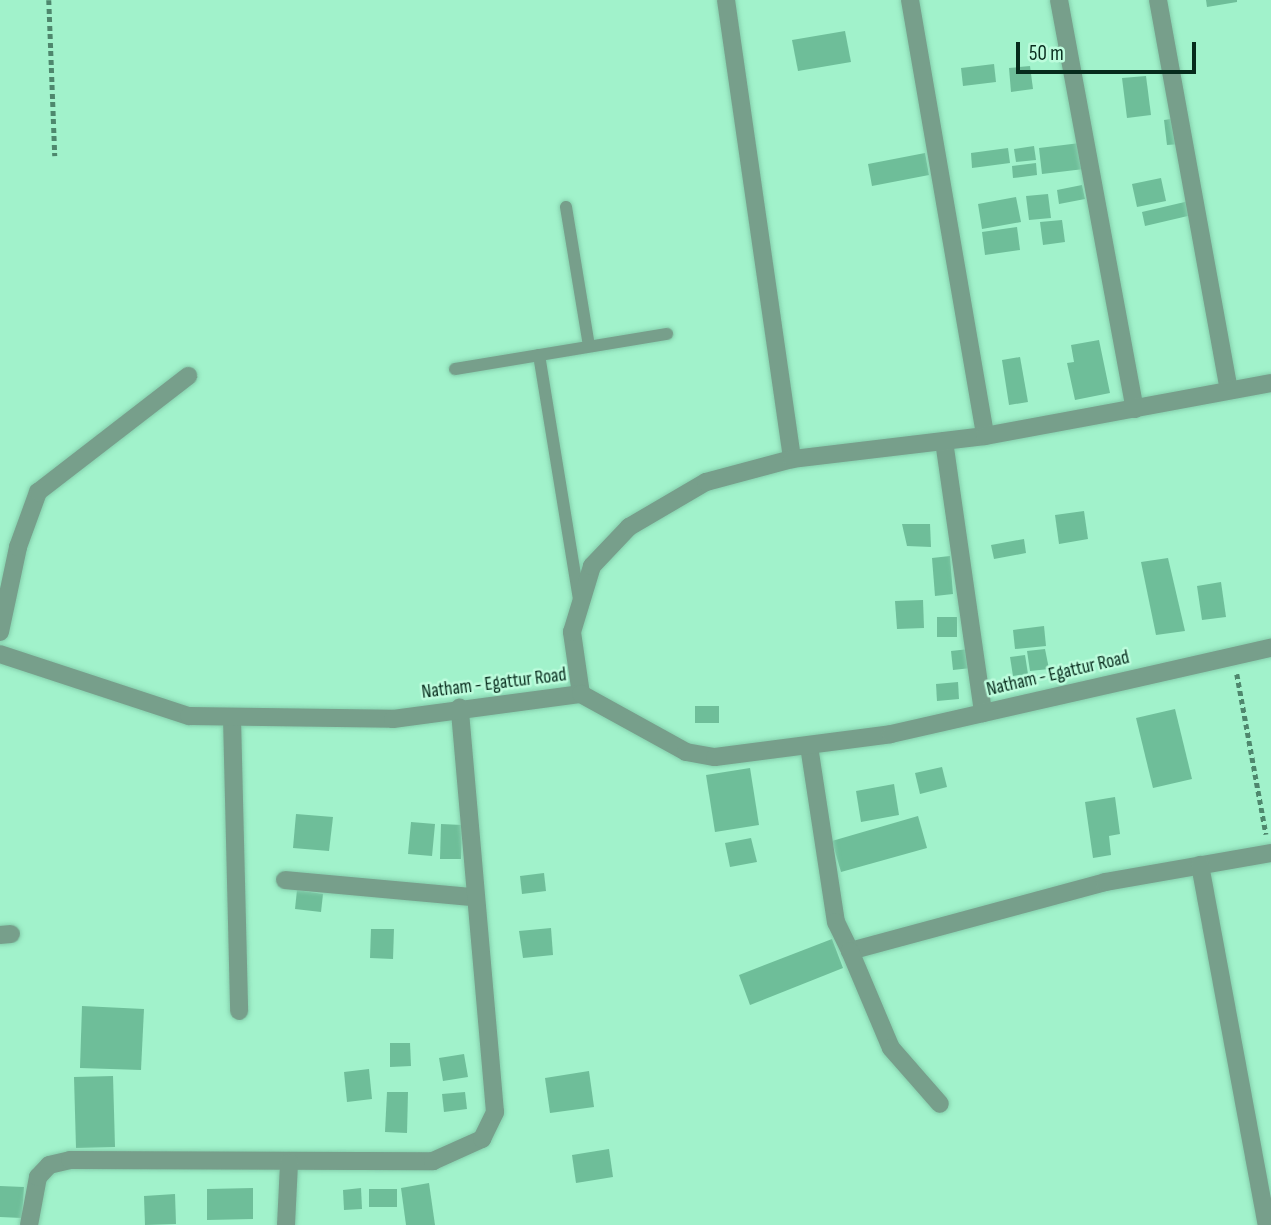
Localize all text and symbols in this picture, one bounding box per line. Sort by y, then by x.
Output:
scale bar [1019,28,1199,72]
text: 50 m [1029,41,1064,66]
street label: Natham - Egattur Road [985,647,1131,701]
street label: Natham - Egattur Road [420,664,568,704]

